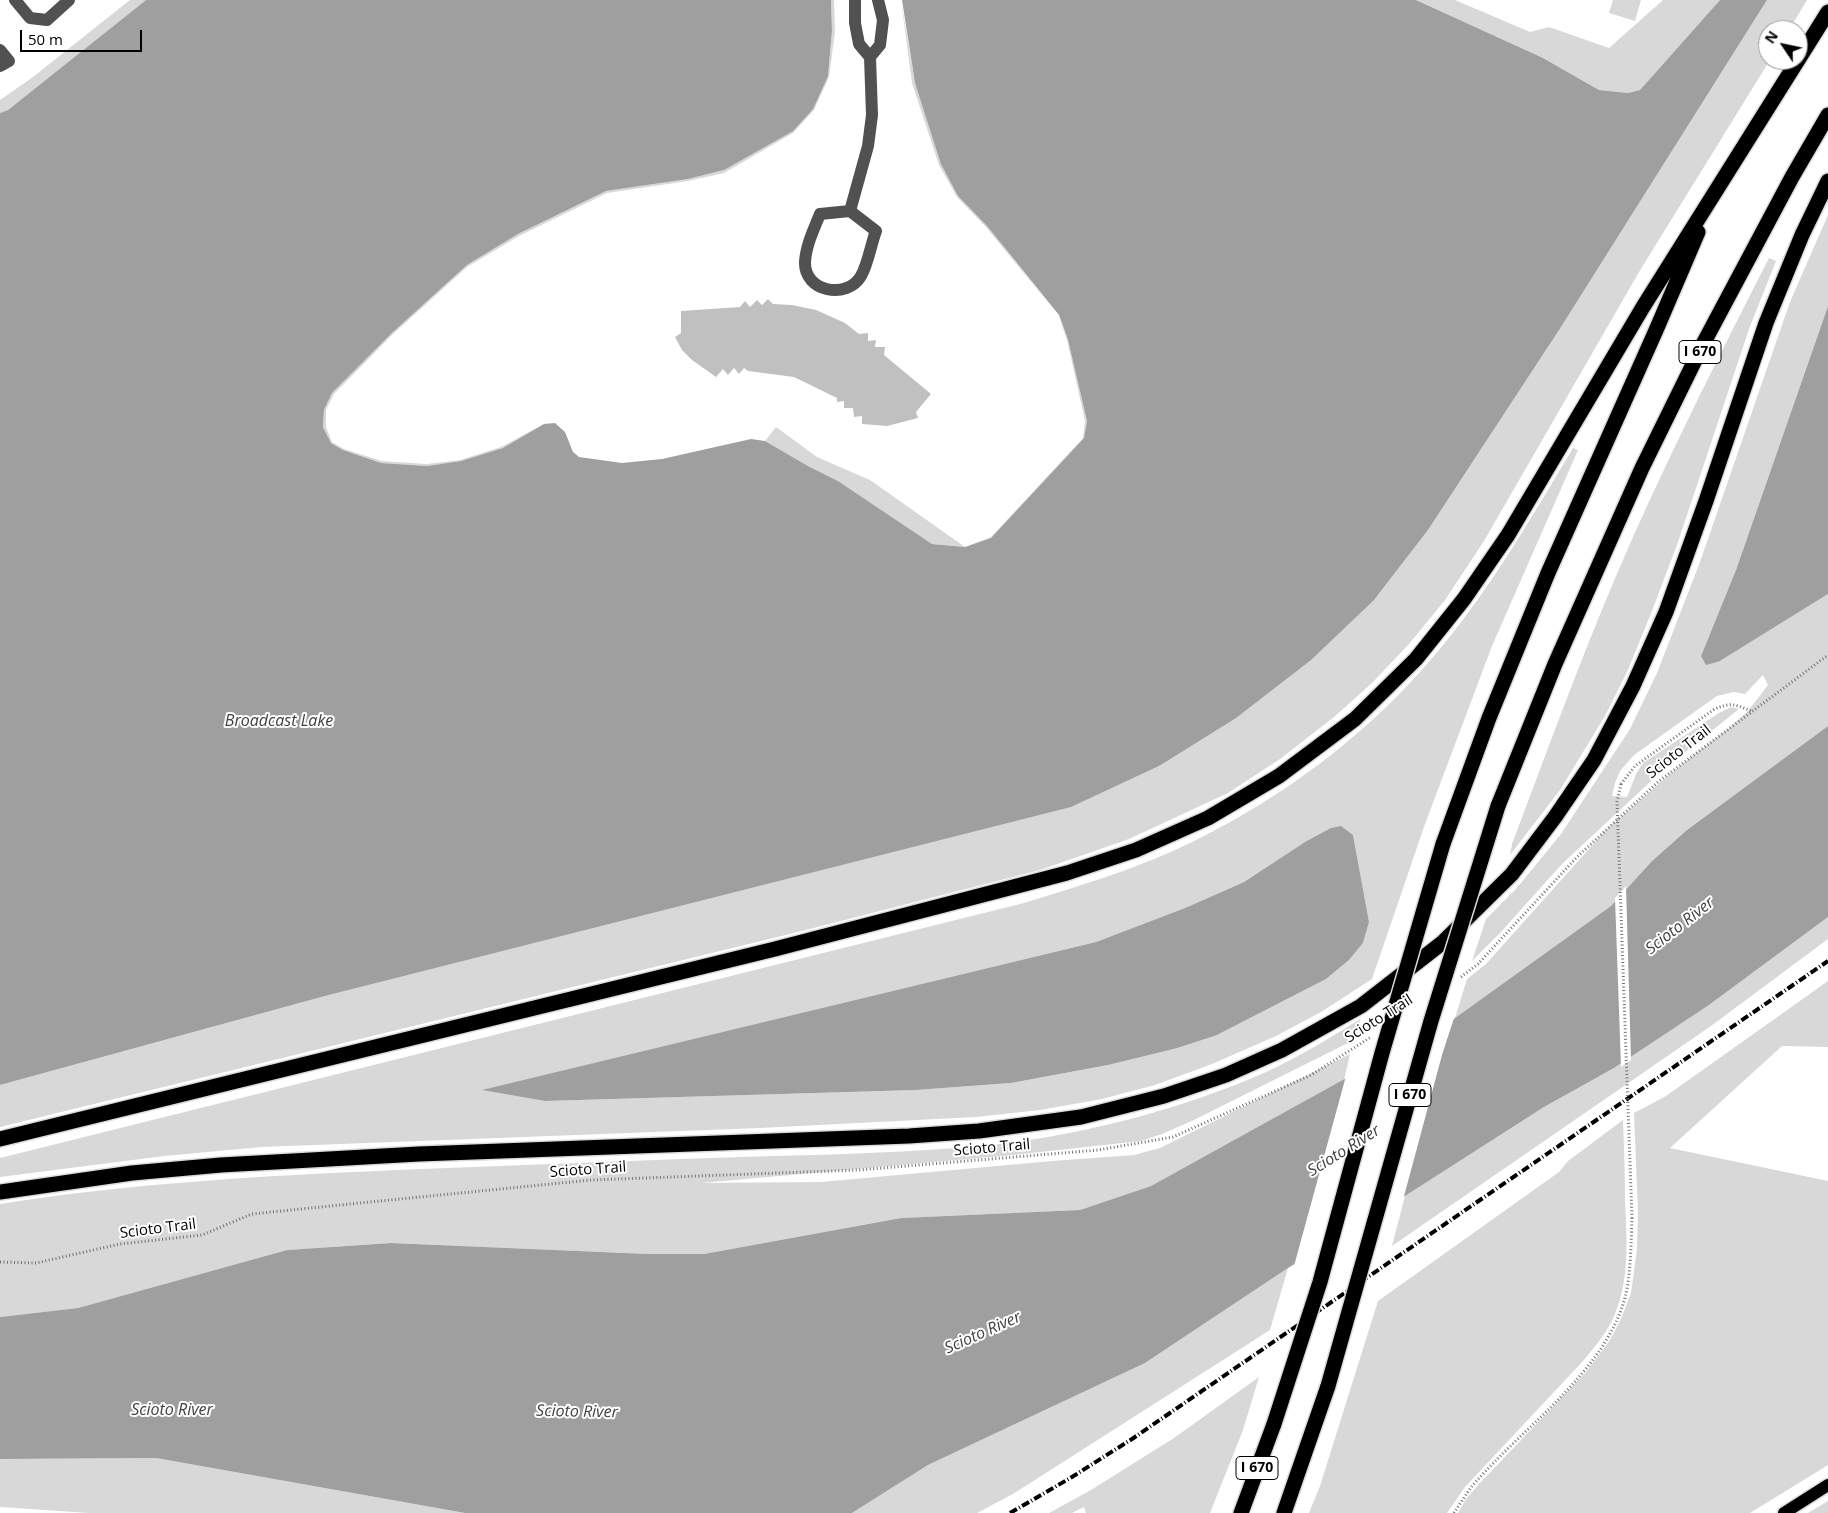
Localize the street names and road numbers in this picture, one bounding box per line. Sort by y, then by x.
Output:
road number: I 670 [1679,341,1721,364]
street label: Scioto Trail [1643,721,1715,783]
street label: Scioto Trail [1342,991,1416,1047]
road number: I 670 [1389,1084,1431,1106]
street label: Scioto Trail [953,1136,1031,1160]
street label: Scioto Trail [549,1158,627,1182]
street label: Scioto Trail [119,1215,197,1243]
road number: I 670 [1236,1456,1278,1480]

